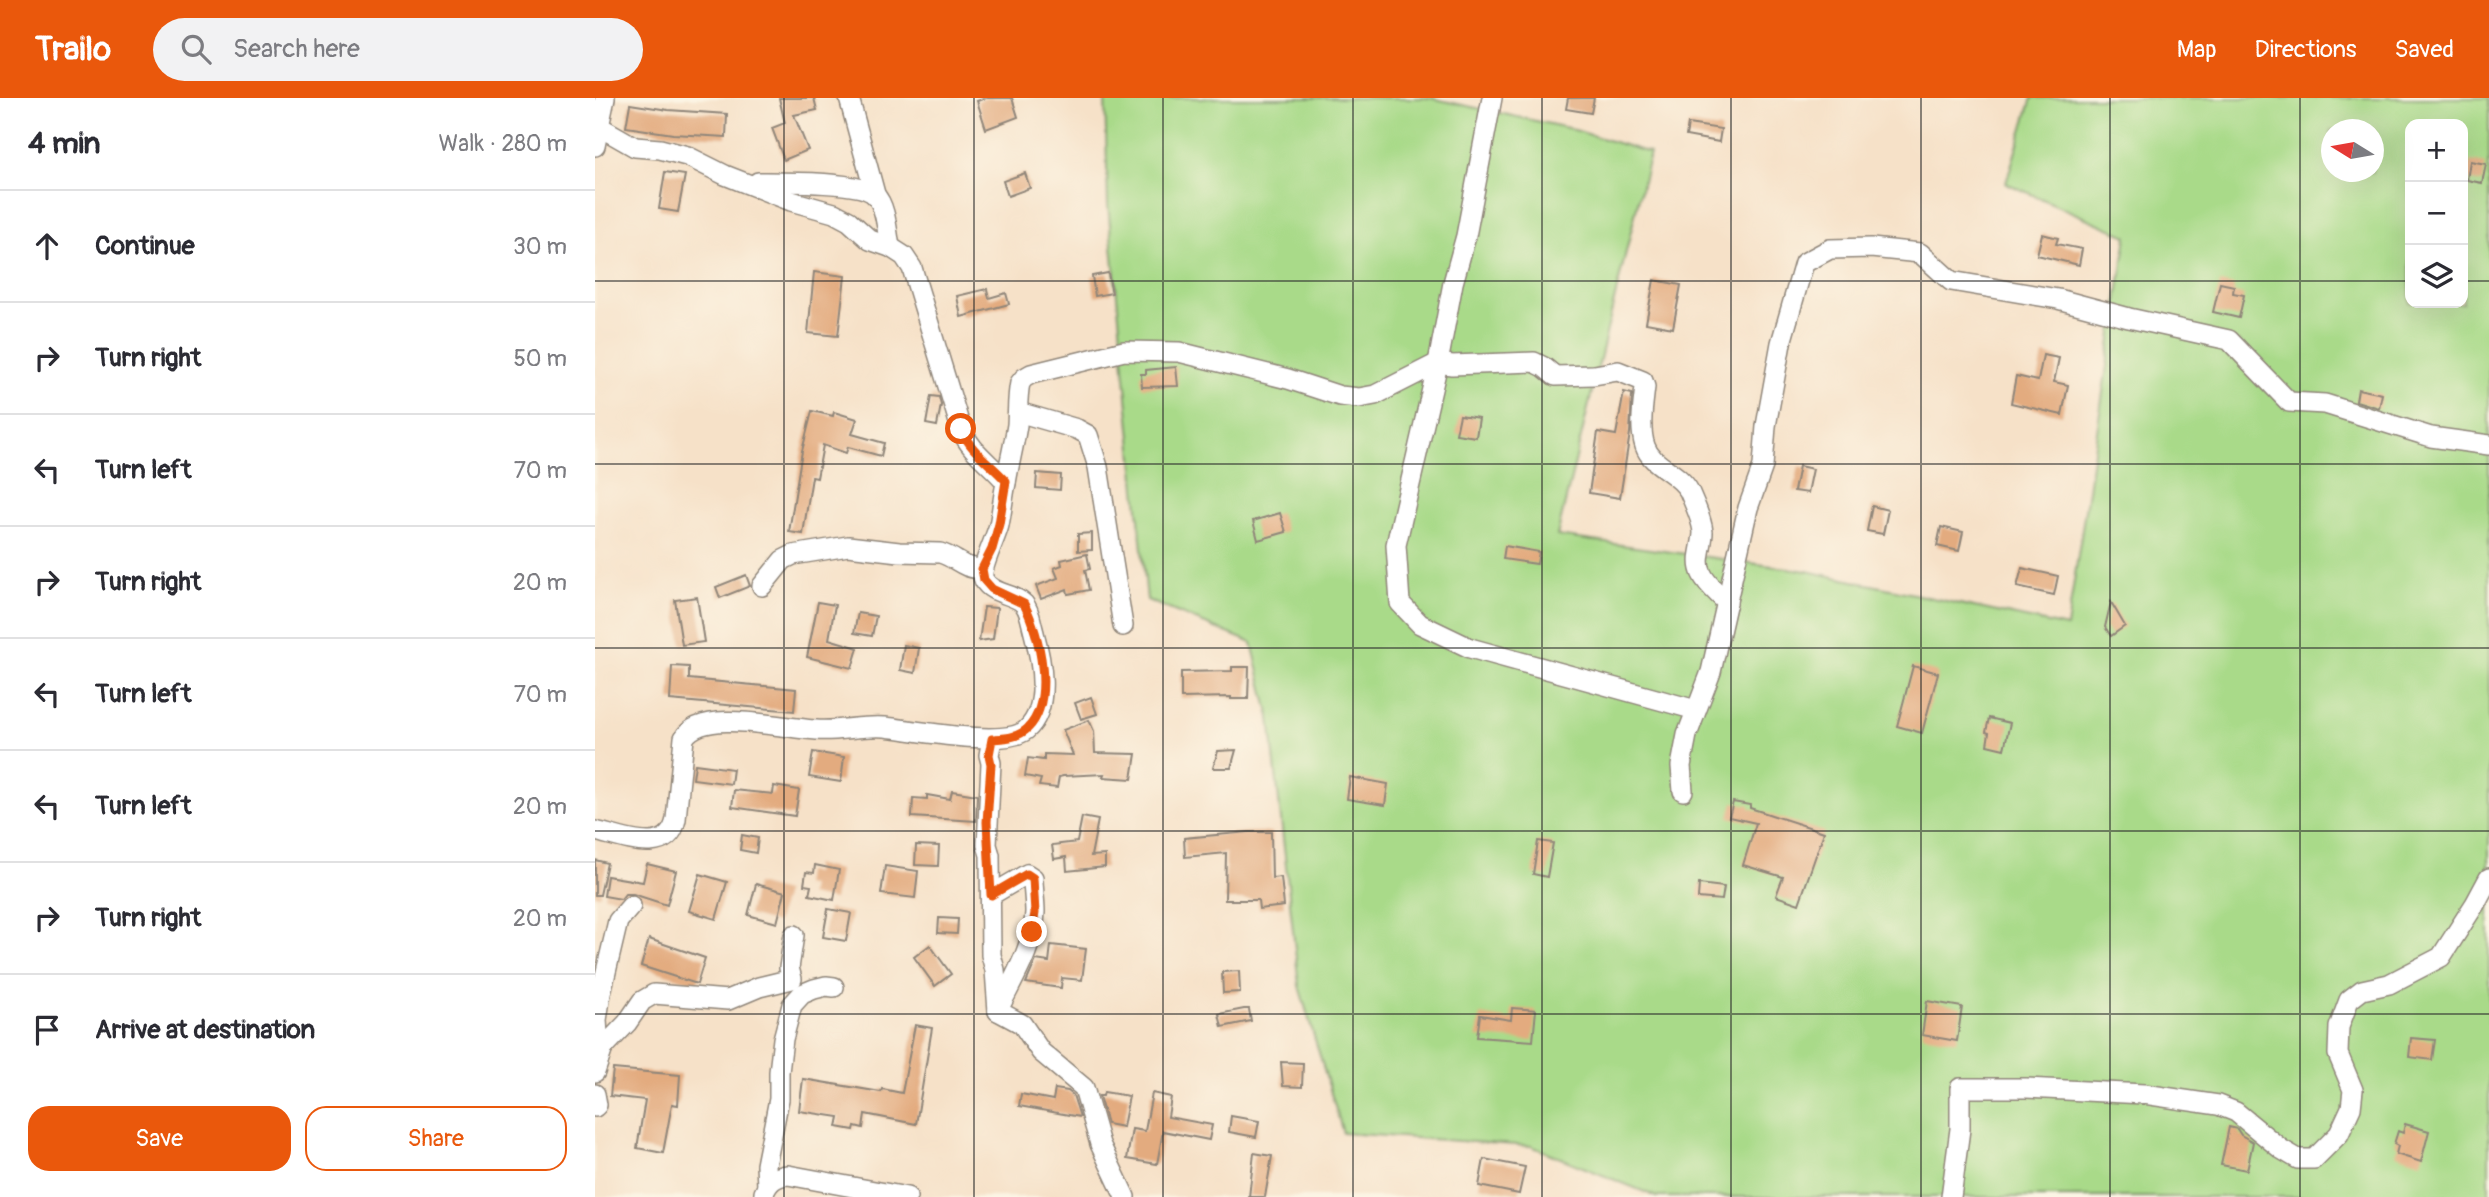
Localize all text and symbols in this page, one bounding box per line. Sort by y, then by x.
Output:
search box [153,18,643,81]
text: Trailo [35,29,111,70]
icon: search [177,30,215,68]
text: Search here [233,33,360,65]
text: Map [2177,35,2217,64]
text: Directions [2255,35,2356,64]
text: Saved [2394,35,2454,64]
north arrow [2321,119,2384,182]
map controls [2405,119,2468,308]
button: + [2405,119,2468,182]
text: 4 min [28,125,101,162]
text: Walk · 280 m [439,129,567,158]
button: − [2405,182,2468,245]
icon: ahead [28,227,66,265]
text: Continue [95,230,195,262]
text: 30 m [513,232,567,261]
button: layers [2405,245,2468,308]
icon: right [28,339,66,377]
text: Turn right [95,342,201,374]
text: 50 m [513,344,567,373]
route start [945,413,976,444]
icon: left [28,451,66,489]
text: Turn left [95,454,191,486]
text: 70 m [514,456,567,485]
icon: right [28,563,66,601]
text: Turn right [95,566,201,598]
text: 20 m [513,568,567,597]
icon: left [28,675,66,713]
text: Turn left [95,678,191,710]
text: 70 m [514,680,567,709]
icon: left [28,787,66,825]
text: Turn left [95,790,191,822]
text: 20 m [513,792,567,821]
icon: right [28,899,66,937]
text: Turn right [95,902,201,934]
text: 20 m [513,904,567,933]
route end [1016,916,1047,947]
icon: arrive [28,1011,66,1049]
text: Arrive at destination [95,1014,315,1046]
button: Save [28,1106,291,1171]
button: Share [305,1106,567,1171]

